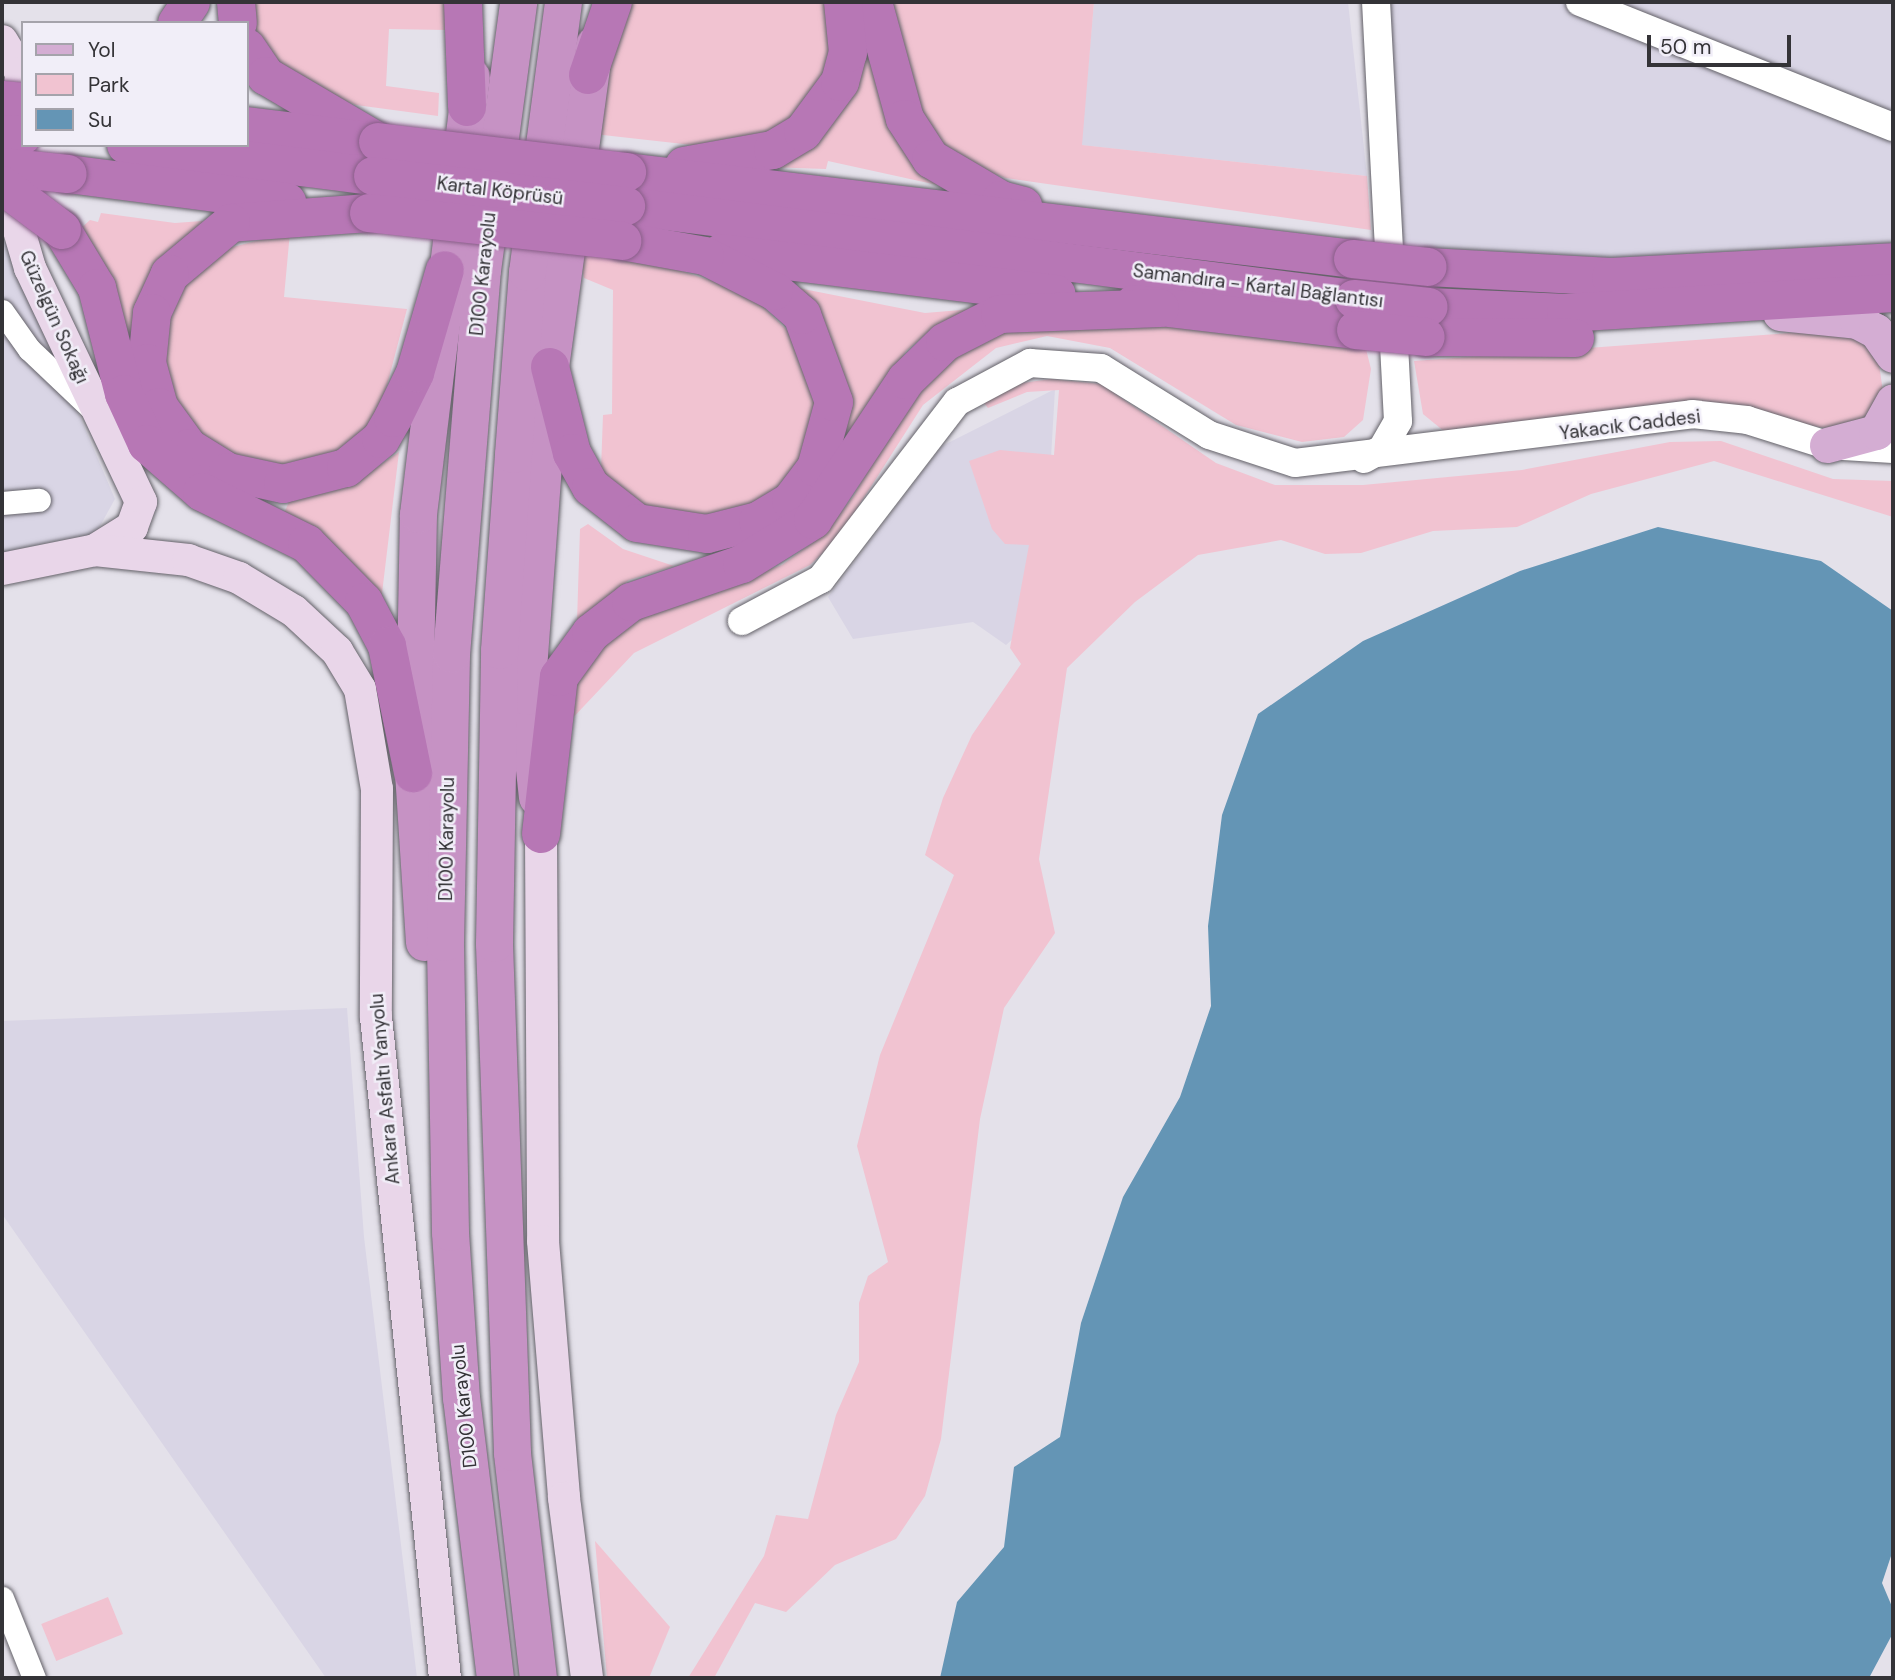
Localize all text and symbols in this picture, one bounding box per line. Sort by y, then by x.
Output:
legend [21,21,248,147]
scale bar [1650,21,1794,65]
text: 50 m [1660,33,1711,61]
text: Yol [88,36,116,64]
text: Park [88,71,129,99]
text: Su [88,106,112,134]
street label: Kartal Köprüsü [436,172,564,210]
street label: D100 Karayolu [465,211,501,337]
street label: Güzelgün Sokağı [14,247,94,387]
street label: Samandıra - Kartal Bağlantısı [1132,259,1384,313]
street label: Yakacık Caddesi [1558,405,1702,445]
street label: D100 Karayolu [435,777,459,901]
street label: Ankara Asfaltı Yanyolu [365,992,405,1186]
street label: D100 Karayolu [446,1343,482,1469]

